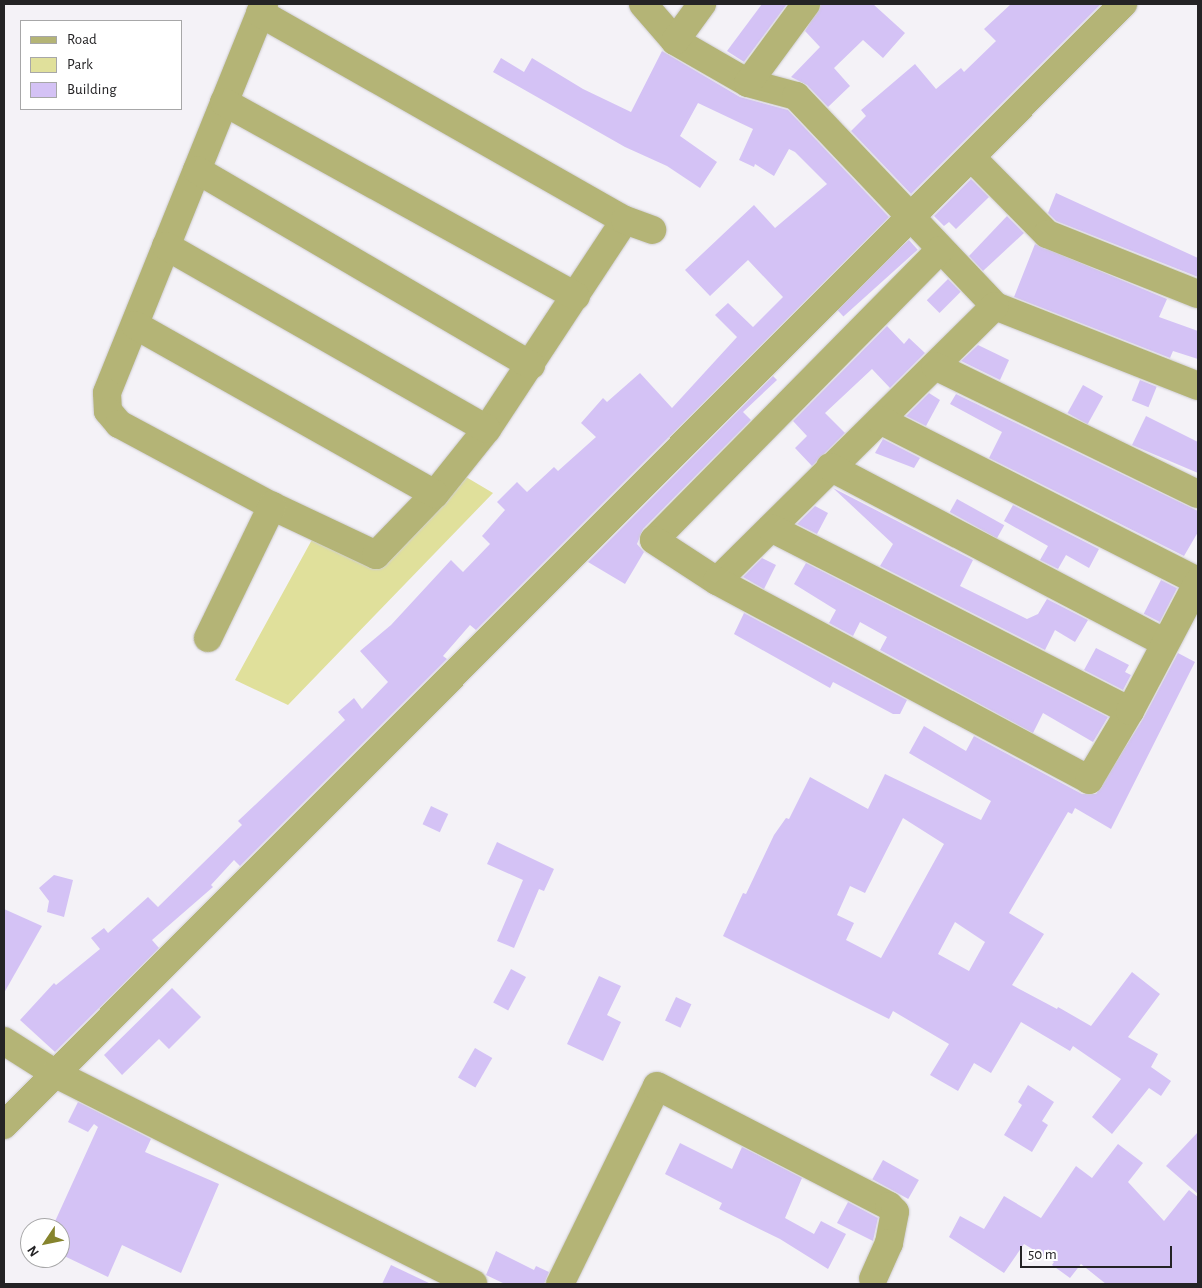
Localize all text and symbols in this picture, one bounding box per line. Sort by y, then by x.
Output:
legend [20,20,182,110]
text: Road [67,32,97,47]
text: Park [67,57,93,72]
text: Building [67,82,117,97]
north arrow [20,1218,70,1268]
scale bar [1022,1236,1174,1268]
text: N [25,1243,42,1259]
text: 50 m [1028,1247,1057,1262]

